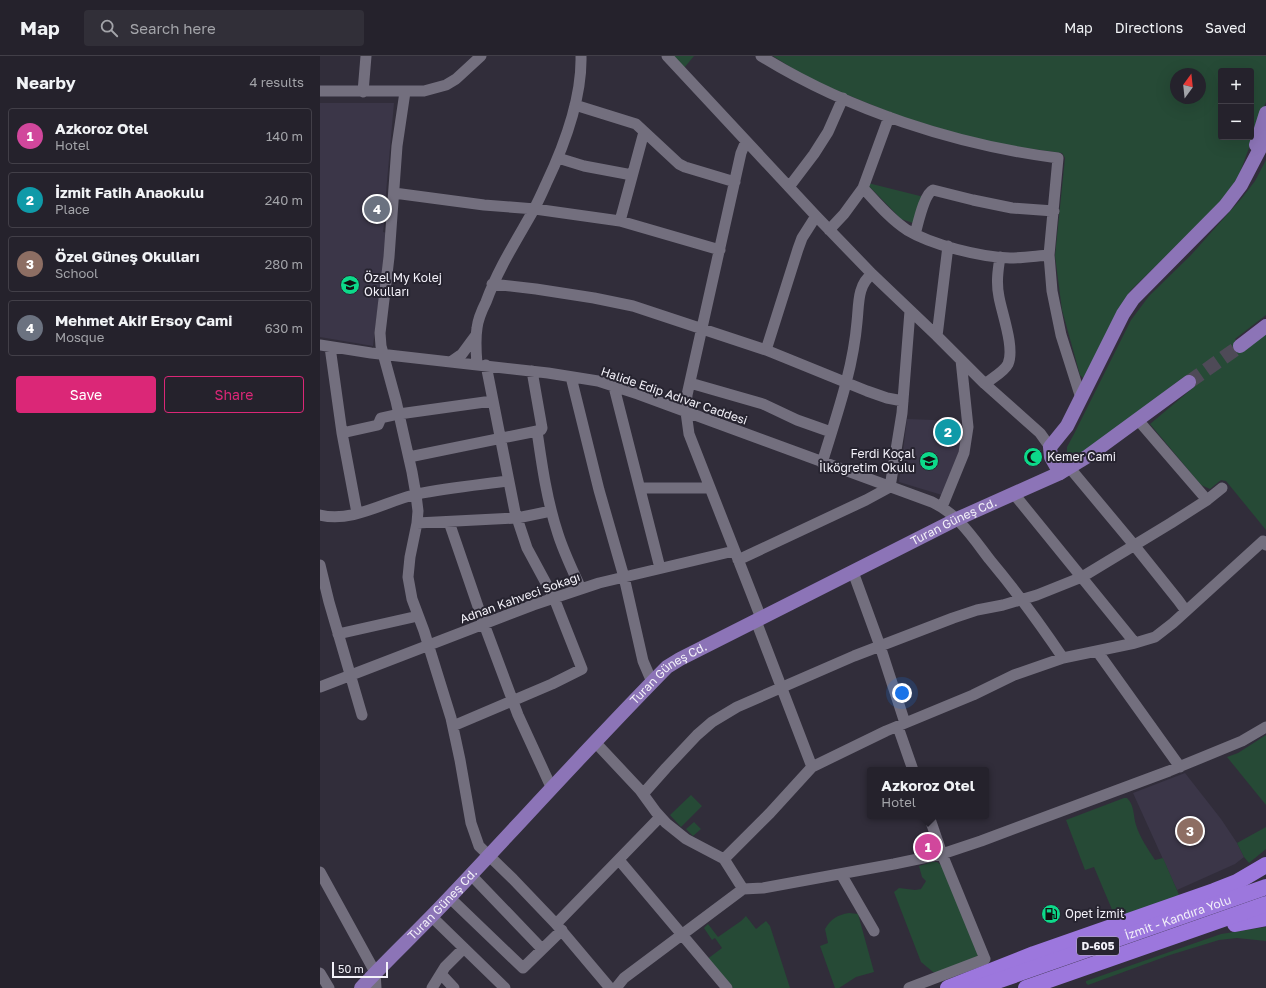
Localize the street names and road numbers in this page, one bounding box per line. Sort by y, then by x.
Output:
street label: Halide Edip Adıvar Caddesi [599,363,749,428]
street label: Turan Güneş Cd. [908,494,999,548]
street label: Adnan Kahveci Sokağı [458,569,582,626]
street label: Turan Güneş Cd. [627,639,709,707]
street label: Turan Güneş Cd. [404,865,480,943]
street label: İzmit - Kandıra Yolu [1123,892,1233,943]
road number: D-605 [1077,937,1119,955]

